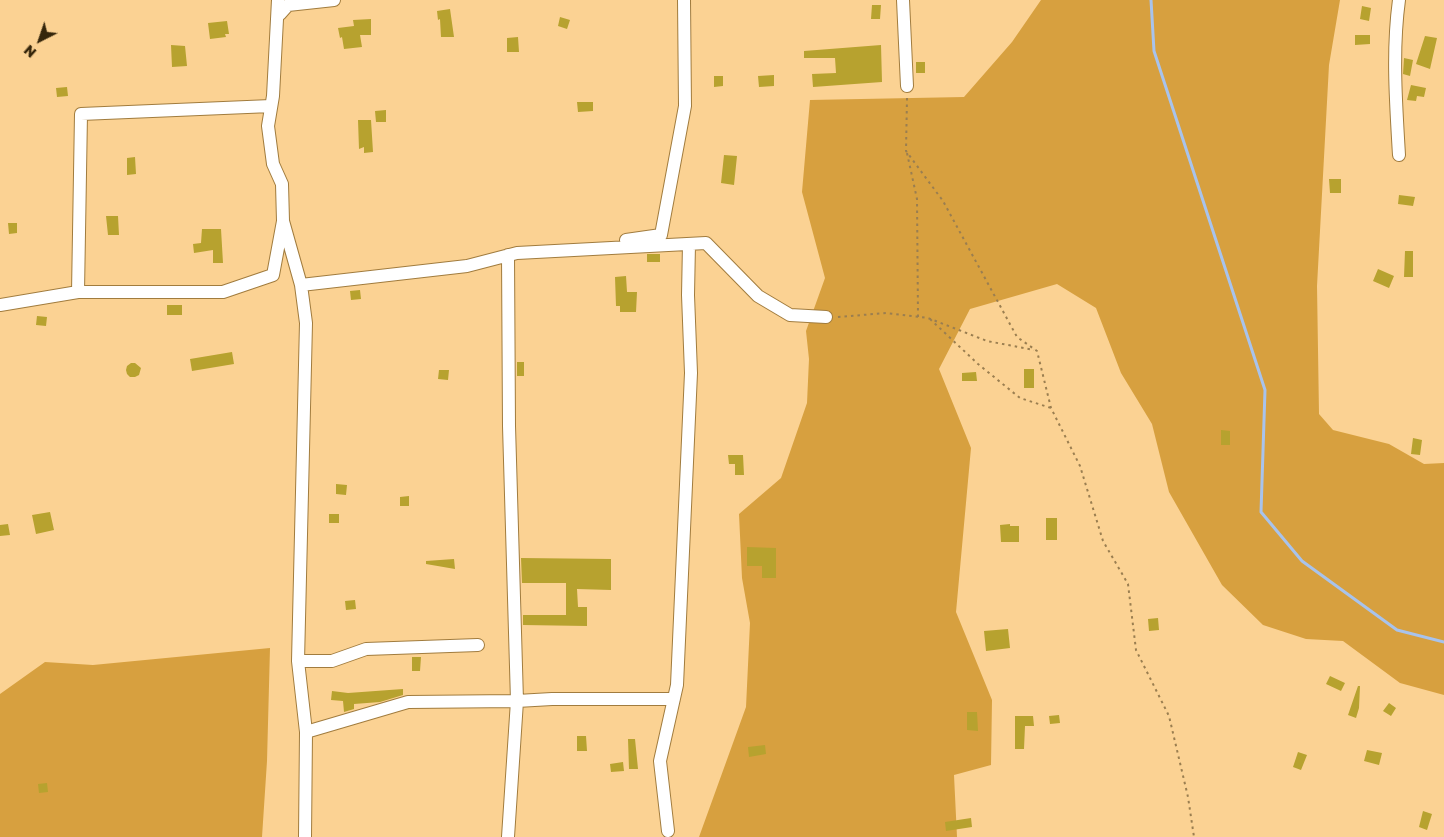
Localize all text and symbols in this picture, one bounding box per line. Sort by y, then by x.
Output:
north arrow [15,15,65,65]
text: N [20,42,39,62]

